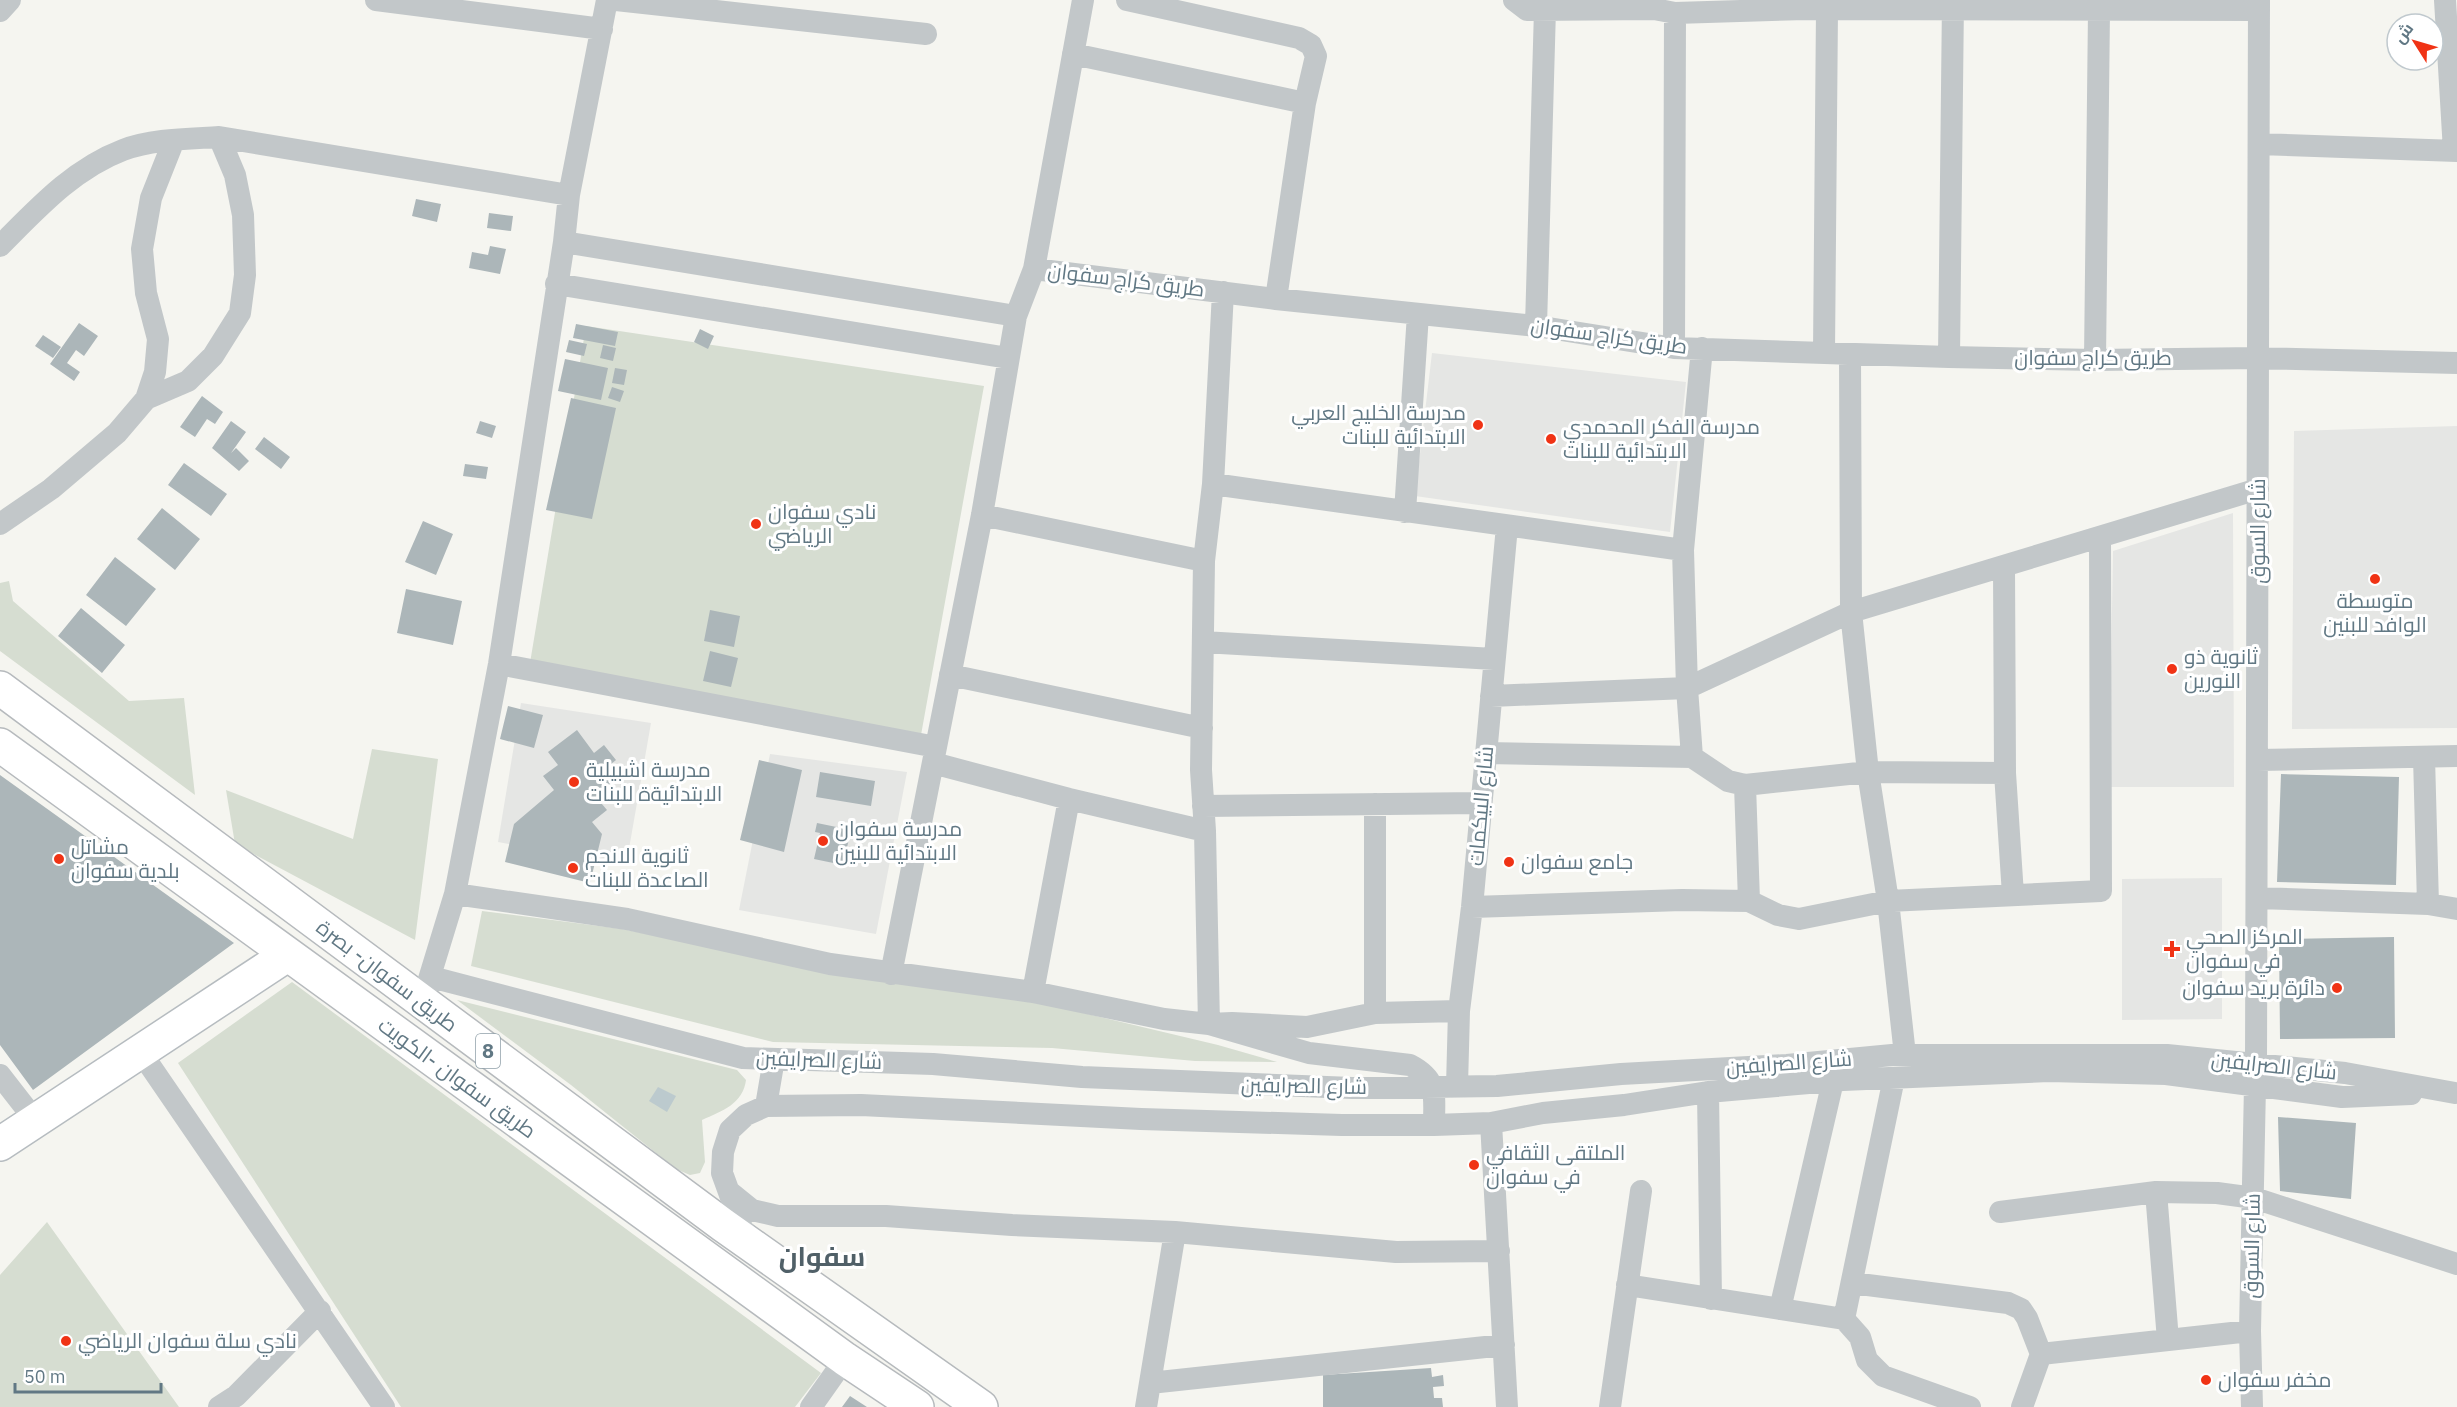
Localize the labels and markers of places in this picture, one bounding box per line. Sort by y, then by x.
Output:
place label: مدرسة الخليج العربي الابتدائية للبنات [1291,398,1466,450]
place label: مدرسة الفكر المحمدي الابتدائية للبنات [1563,412,1760,464]
marker: مدرسة الخليج العربي الابتدائية للبنات [1471,418,1485,432]
marker: مدرسة الفكر المحمدي الابتدائية للبنات [1544,432,1558,446]
place label: نادي سفوان الرياضي [768,497,876,551]
marker: نادي سفوان الرياضي [749,517,763,531]
marker: متوسطة الوافد للبنين [2368,572,2382,586]
place label: متوسطة الوافد للبنين [2323,586,2427,638]
place label: ثانوية ذو النورين [2184,642,2258,694]
marker: ثانوية ذو النورين [2165,662,2179,676]
place label: مدرسة اشبيلية الابتدائيةة للبنات [586,755,722,807]
marker: مدرسة اشبيلية الابتدائيةة للبنات [567,775,581,789]
place label: مدرسة سفوان الابتدائية للبنين [835,814,962,866]
place label: مشاتل بلدية سفوان [71,832,180,884]
marker: مدرسة سفوان الابتدائية للبنين [816,834,830,848]
place label: ثانوية الانجم الصاعدة للبنات [585,841,709,893]
place label: جامع سفوان [1521,847,1633,876]
marker: مشاتل بلدية سفوان [52,852,66,866]
marker: جامع سفوان [1502,855,1516,869]
marker: ثانوية الانجم الصاعدة للبنات [566,861,580,875]
place label: المركز الصحي في سفوان [2186,922,2303,977]
marker: المركز الصحي في سفوان [2163,940,2181,958]
place label: دائرة بريد سفوان [2182,973,2325,1001]
marker: دائرة بريد سفوان [2330,981,2344,995]
place label: الملتقى الثقافي في سفوان [1486,1138,1626,1193]
marker: الملتقى الثقافي في سفوان [1467,1158,1481,1172]
place label: نادي سلة سفوان الرياضي [78,1326,297,1357]
marker: نادي سلة سفوان الرياضي [59,1334,73,1348]
place label: مخفر سفوان [2218,1365,2331,1393]
marker: مخفر سفوان [2199,1373,2213,1387]

